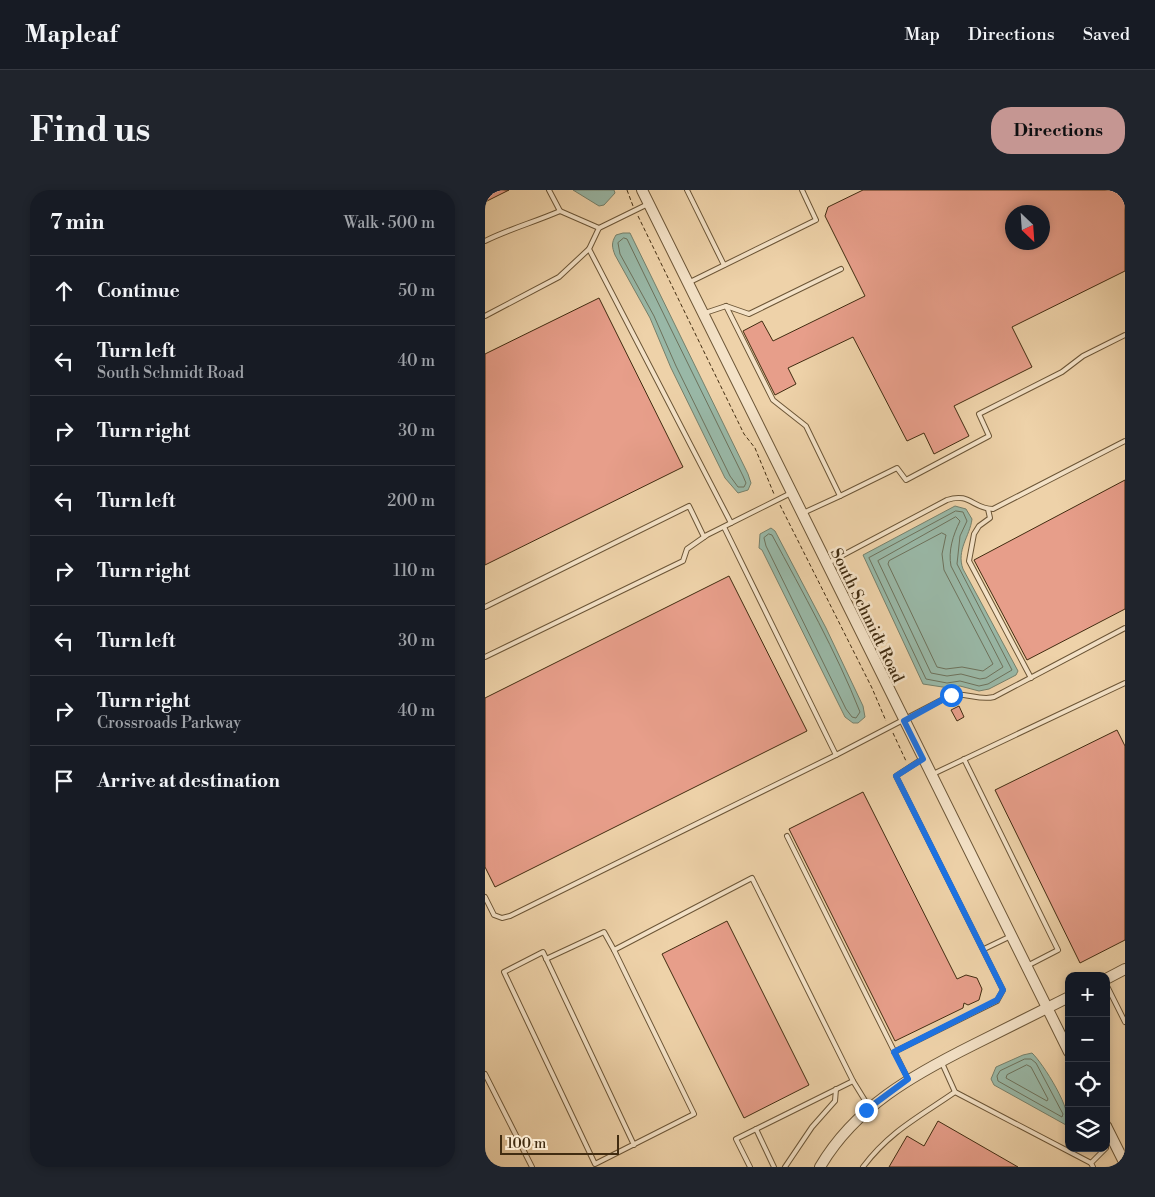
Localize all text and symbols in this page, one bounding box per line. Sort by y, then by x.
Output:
text: Mapleaf [25,20,118,50]
text: Map [904,23,940,46]
text: Directions [968,23,1055,46]
text: Saved [1083,23,1130,46]
button: Directions [991,107,1125,154]
text: Find us [30,109,150,152]
north arrow [1005,205,1050,250]
text: 7 min [50,210,104,236]
text: Walk · 500 m [344,213,435,233]
icon: ahead [50,277,78,305]
text: Continue [97,279,180,303]
text: 50 m [398,281,435,301]
text: Turn left [97,339,176,363]
icon: left [50,347,78,375]
text: 40 m [398,351,435,371]
text: South Schmidt Road [97,363,244,383]
icon: right [50,417,78,445]
text: Turn right [97,419,190,443]
text: 30 m [398,421,435,441]
icon: left [50,487,78,515]
text: Turn left [97,489,176,513]
text: 200 m [387,491,435,511]
street label: South Schmidt Road [826,545,908,686]
icon: right [50,557,78,585]
text: Turn right [97,559,190,583]
text: 110 m [393,561,435,581]
icon: left [50,627,78,655]
text: Turn left [97,629,176,653]
text: 30 m [398,631,435,651]
route start [940,684,963,707]
text: Turn right [97,689,190,713]
icon: right [50,697,78,725]
text: 40 m [398,701,435,721]
text: Crossroads Parkway [97,713,241,733]
icon: arrive [50,767,78,795]
text: Arrive at destination [97,769,280,793]
map controls [1065,972,1110,1152]
button: + [1065,972,1110,1017]
button: − [1065,1017,1110,1062]
button: locate [1065,1062,1110,1107]
route end [855,1099,878,1122]
button: layers [1065,1107,1110,1152]
scale bar [500,1132,619,1155]
text: 100 m [507,1135,546,1153]

